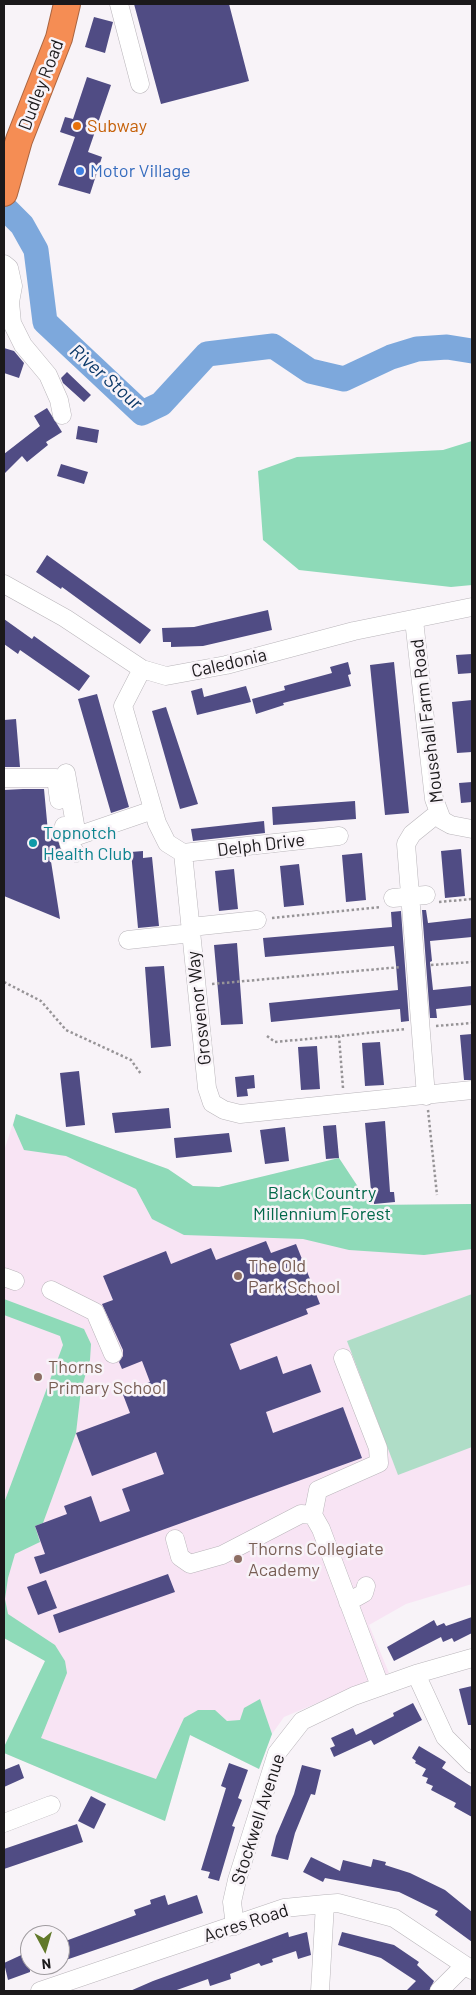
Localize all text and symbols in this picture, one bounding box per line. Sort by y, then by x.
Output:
street label: Dudley Road [14,37,68,133]
place label: Subway [87,115,147,137]
marker: Subway [71,120,83,132]
place label: Motor Village [90,160,191,182]
marker: Motor Village [74,165,86,177]
water label: River Stour [65,339,147,415]
street label: Mousehall Farm Road [406,638,448,804]
street label: Caledonia [189,644,269,682]
place label: Topnotch Health Club [43,822,132,864]
street label: Delph Drive [216,829,306,861]
marker: Topnotch Health Club [27,837,39,849]
street label: Grosvenor Way [182,950,216,1066]
park label: Black Country Millennium Forest [253,1182,391,1224]
place label: The Old Park School [248,1255,340,1298]
marker: The Old Park School [232,1270,244,1282]
place label: Thorns Primary School [48,1356,166,1398]
marker: Thorns Primary School [32,1371,44,1383]
place label: Thorns Collegiate Academy [248,1538,384,1580]
marker: Thorns Collegiate Academy [232,1553,244,1565]
street label: Stockwell Avenue [227,1751,289,1887]
street label: Acres Road [201,1899,291,1947]
north arrow [20,1925,70,1975]
text: N [41,1955,52,1973]

